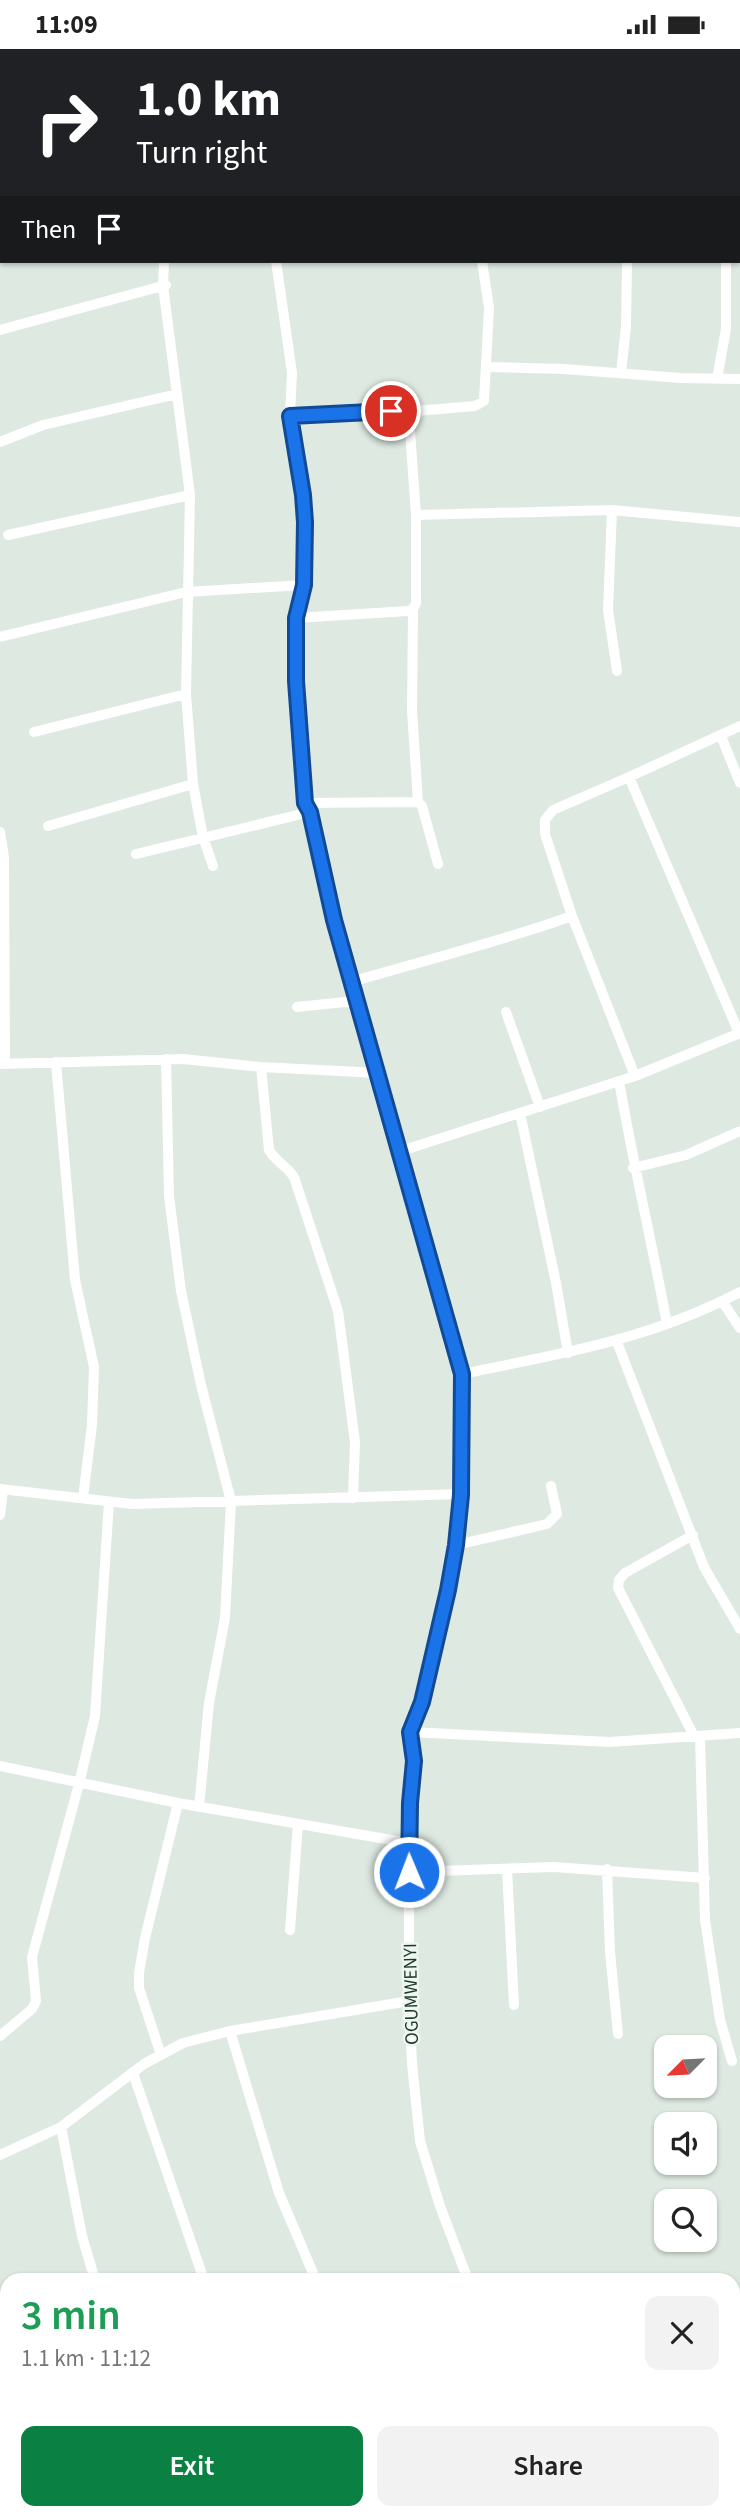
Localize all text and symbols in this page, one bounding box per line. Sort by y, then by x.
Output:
text: 11:09 [35,6,98,43]
text: 1.0 km [136,65,281,135]
icon: right [21,77,112,168]
text: Turn right [136,130,267,176]
icon: arrive [90,210,128,248]
text: Then [21,211,76,248]
pin [361,381,421,441]
icon: arrive [372,392,410,430]
position arrow [372,1835,446,1909]
street label: OGUMWENYI [397,1943,426,2045]
north arrow [654,2035,718,2098]
map controls [654,2035,717,2252]
button: sound [654,2112,717,2175]
button: search [654,2189,717,2252]
text: 3 min [21,2286,121,2346]
button: close [645,2296,719,2370]
text: 1.1 km · 11:12 [21,2342,151,2375]
button: Exit [21,2426,363,2506]
button: Share [377,2426,719,2506]

